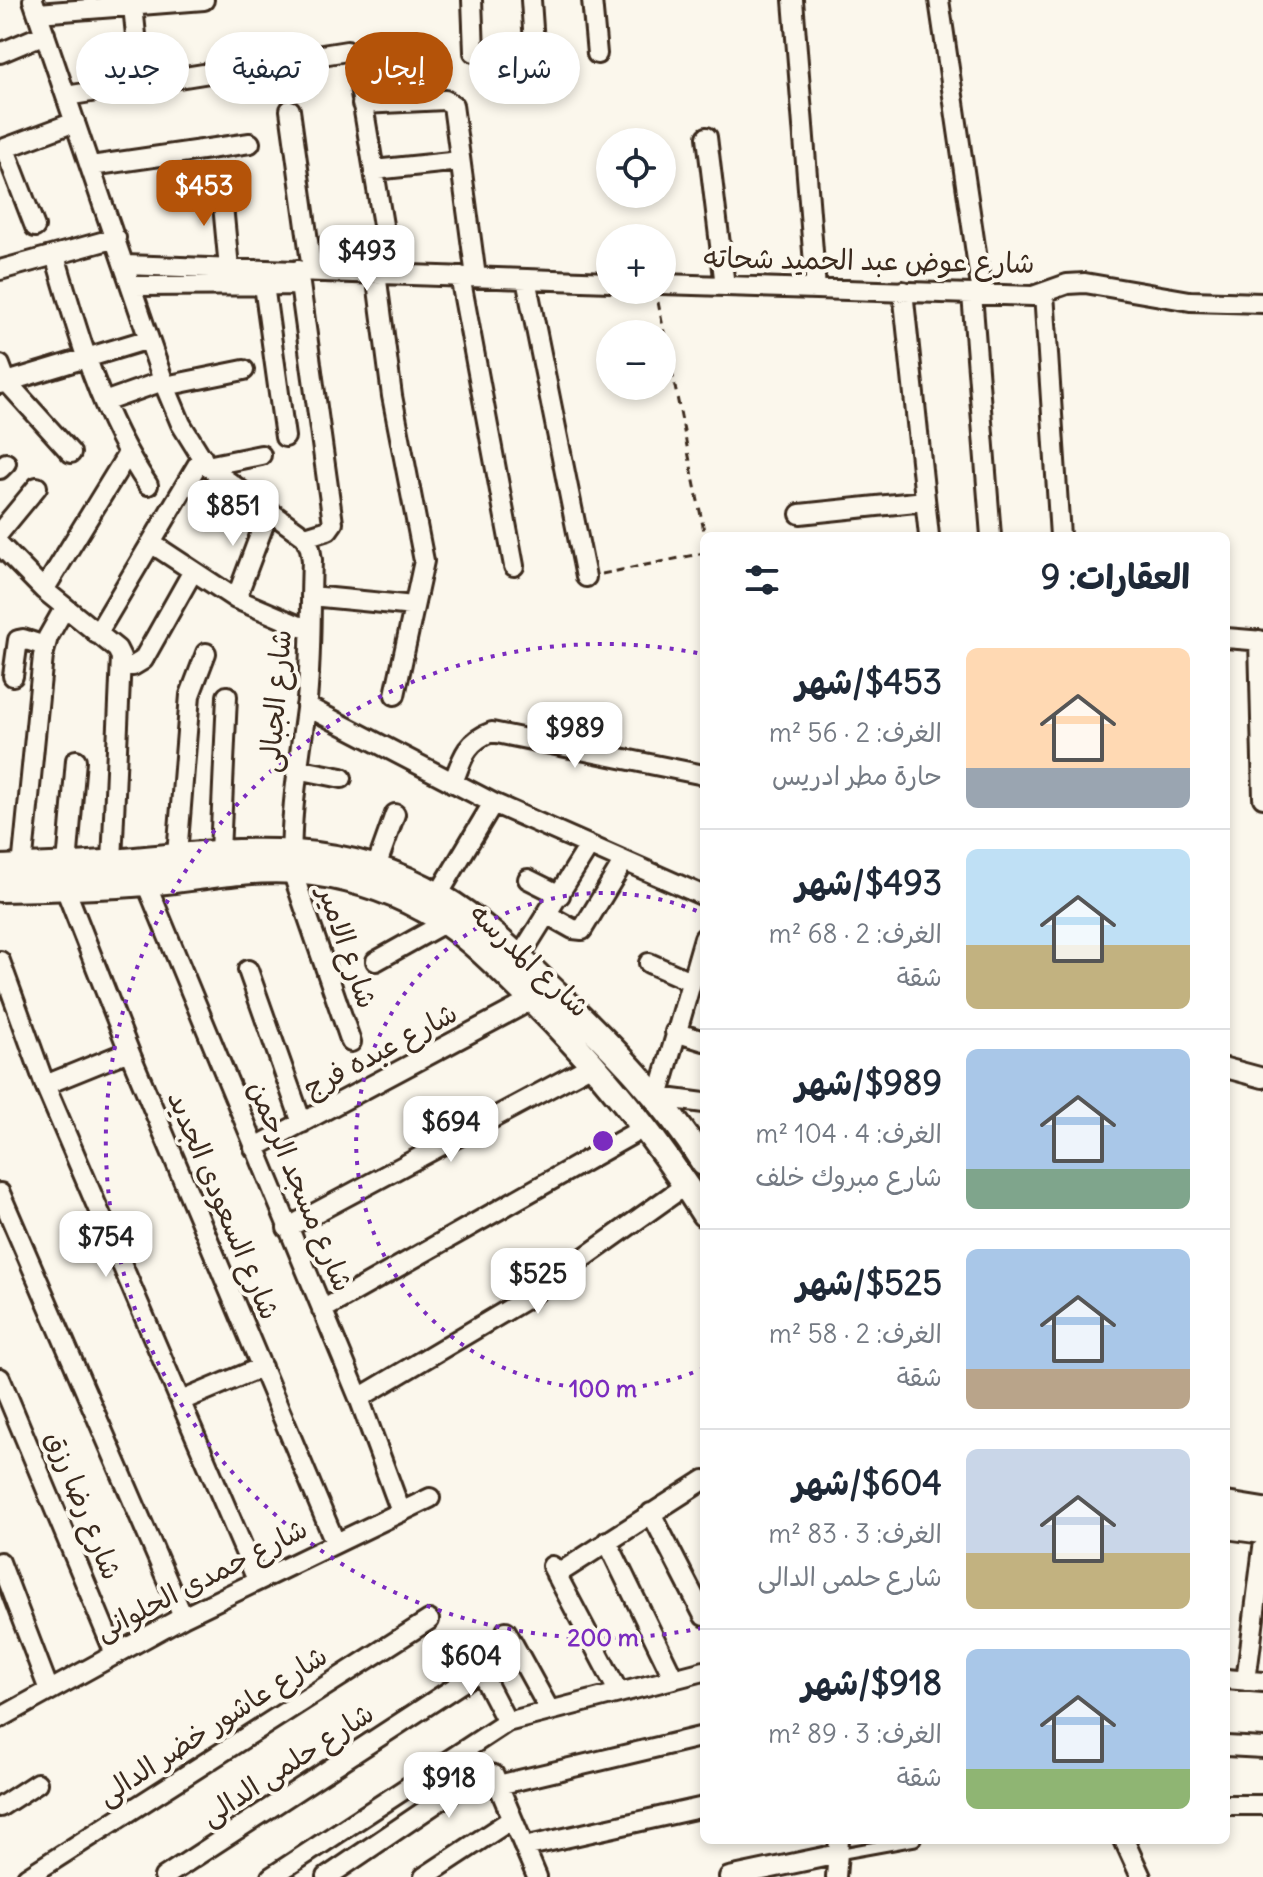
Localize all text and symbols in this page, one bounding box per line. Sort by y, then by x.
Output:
chip: جديد [76,32,189,104]
chip: تصفية [205,32,329,104]
chip: إيجار [345,32,453,104]
chip: شراء [469,32,580,104]
map controls [596,128,676,400]
button: locate [596,128,676,208]
pin: $453 [157,160,251,228]
text: $453 [174,169,234,202]
button: + [596,224,676,304]
pin: $493 [320,225,414,293]
text: $493 [337,234,397,267]
street label: شارع عوض عبد الحميد شحاته [703,239,1035,283]
button: − [596,320,676,400]
pin: $851 [186,480,280,548]
text: $851 [206,489,260,522]
text: العقارات: 9 [1041,555,1190,598]
icon: filters [740,558,784,602]
street label: شارع الجبالى [251,628,301,774]
text: $453/شهر [796,660,942,703]
icon: home [1030,680,1126,776]
pin: $989 [528,702,622,770]
text: $989 [545,711,605,744]
text: الغرف: 2 · 56 m² [769,716,942,749]
text: حارة مطر ادريس [772,759,942,792]
text: $493/شهر [796,861,942,904]
street label: شارع الامير [308,879,386,1013]
icon: home [1030,881,1126,977]
street label: شارع المدرسه [461,895,597,1026]
text: الغرف: 2 · 68 m² [769,917,942,950]
text: شقة [897,960,942,993]
street label: شارع عبده فرج [297,994,464,1107]
text: $989/شهر [796,1061,942,1104]
street label: شارع مسجد الرحمن [239,1075,362,1298]
icon: home [1030,1081,1126,1177]
street label: شارع السعودى الجديد [158,1085,288,1326]
pin: $694 [404,1096,498,1164]
text: $694 [421,1105,481,1138]
text: الغرف: 4 · 104 m² [756,1117,942,1150]
centre of rings [589,1127,617,1155]
text: شارع مبروك خلف [755,1160,942,1193]
pin: $754 [59,1211,153,1279]
text: $754 [77,1220,135,1253]
pin: $525 [491,1248,585,1316]
text: $525 [509,1257,567,1290]
text: $525/شهر [797,1261,942,1304]
icon: home [1030,1281,1126,1377]
text: الغرف: 2 · 58 m² [769,1317,942,1350]
text: شقة [897,1360,942,1393]
text: 100 m [569,1373,637,1403]
street label: شارع رضا رزق [36,1425,130,1586]
text: $604/شهر [793,1461,942,1504]
icon: home [1030,1481,1126,1577]
street label: شارع حمدى الحلوانى [89,1510,314,1650]
text: الغرف: 3 · 83 m² [769,1517,942,1550]
text: شارع حلمى الدالى [757,1560,942,1593]
text: 200 m [567,1622,639,1652]
pin: $604 [424,1630,518,1698]
street label: شارع عاشور خضر الدالى [90,1637,335,1815]
text: $604 [440,1639,502,1672]
text: $918/شهر [802,1661,942,1704]
icon: home [1030,1681,1126,1777]
street label: شارع حلمى الدالى [194,1695,381,1835]
text: الغرف: 3 · 89 m² [768,1717,942,1750]
pin: $918 [402,1752,496,1820]
text: شقة [897,1760,942,1793]
text: $918 [422,1761,476,1794]

